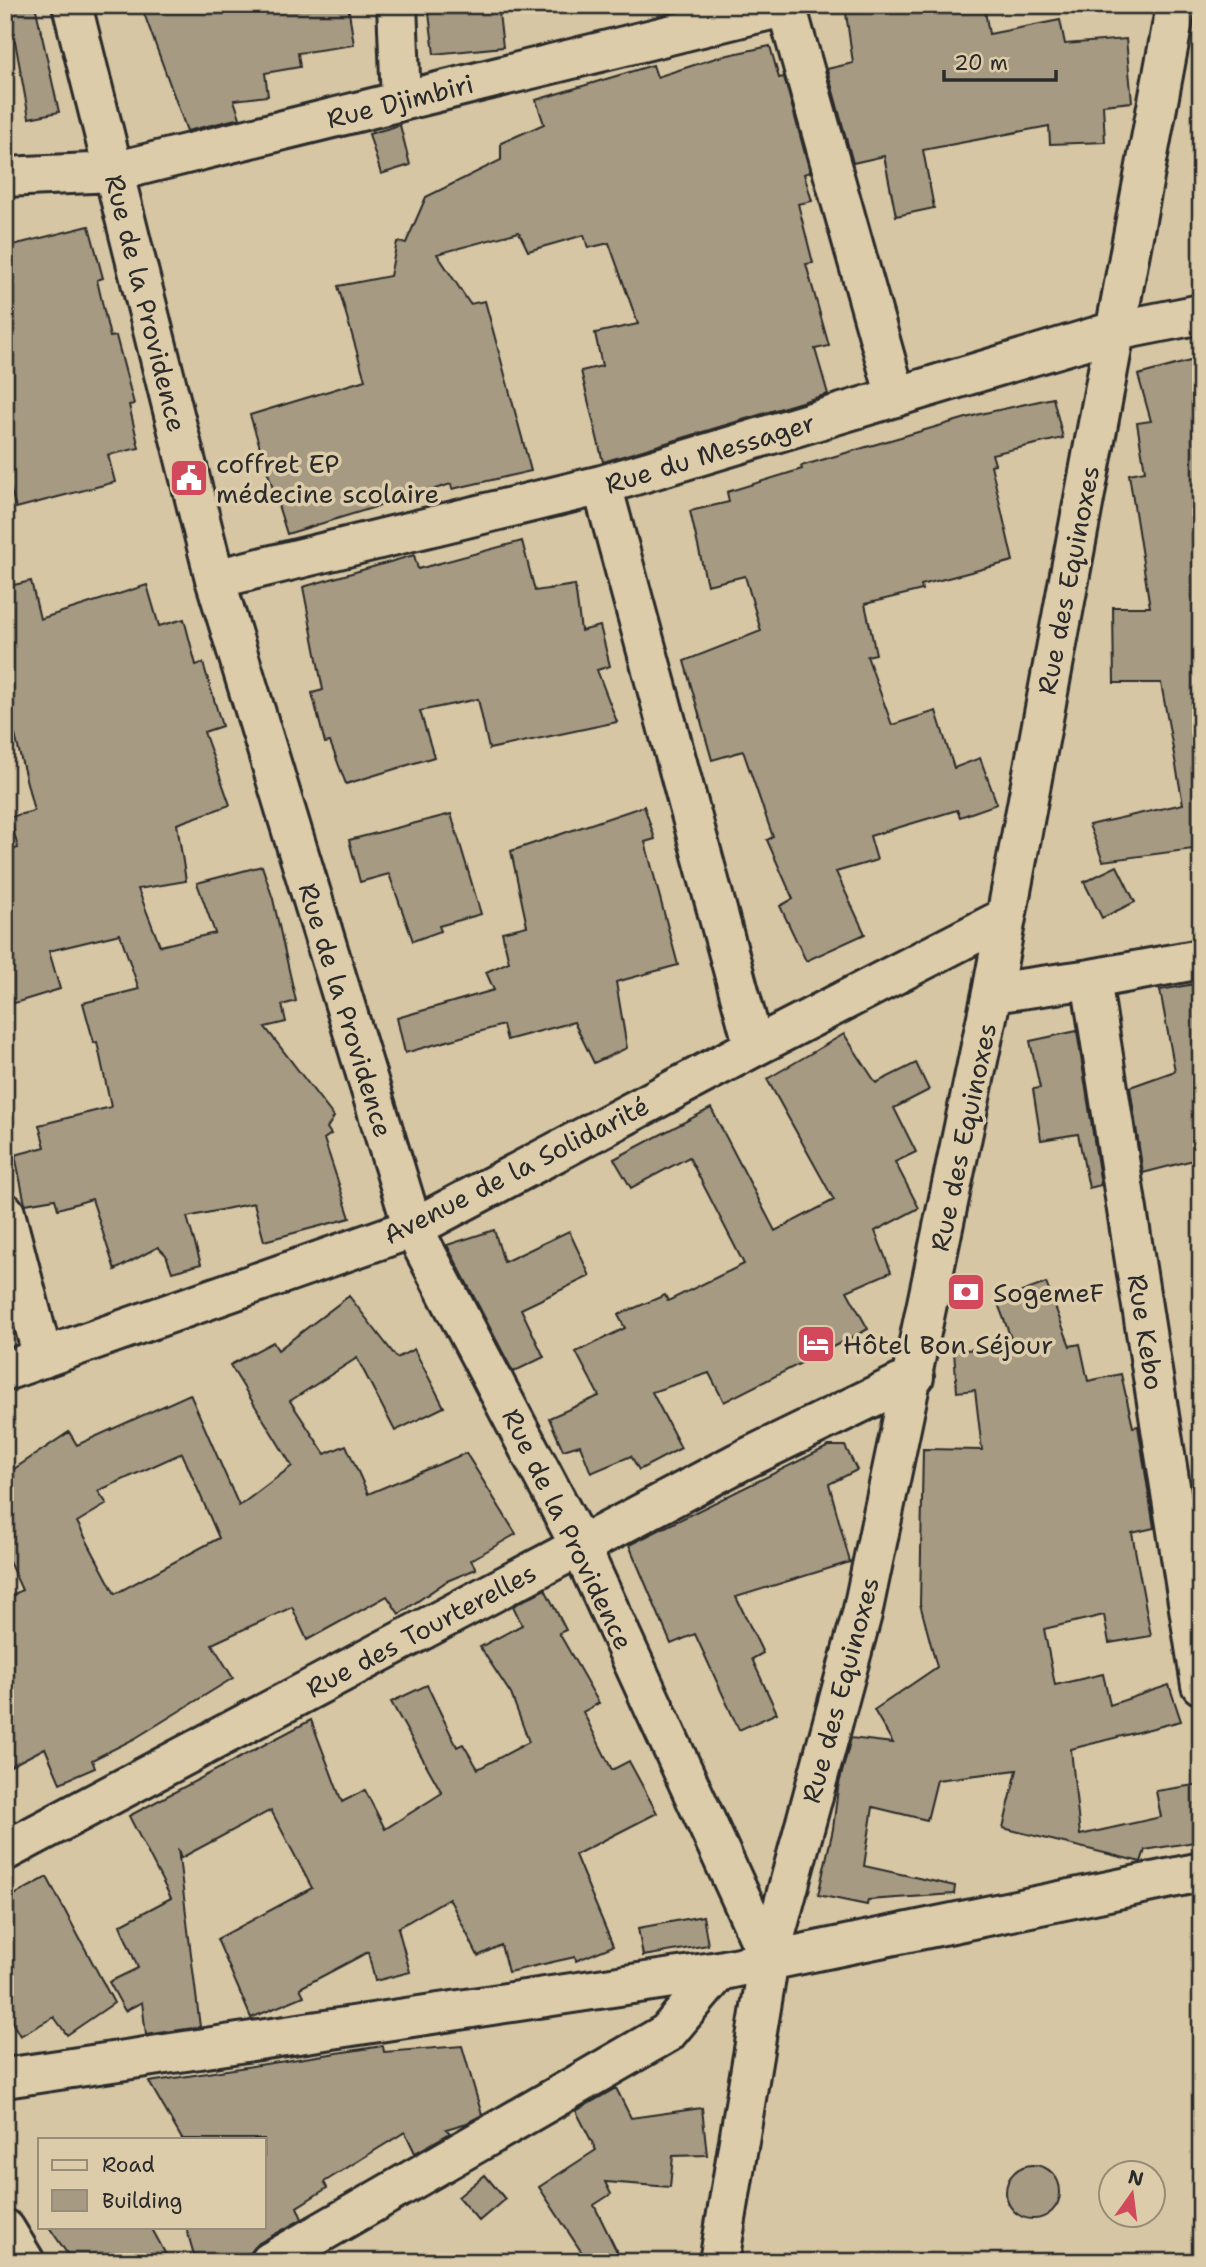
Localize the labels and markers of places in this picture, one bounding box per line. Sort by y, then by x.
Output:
place label: coffret EP médecine scolaire [216,446,439,511]
public building icon: coffret EP médecine scolaire [168,457,210,499]
bank icon: SogemeF [945,1271,987,1313]
place label: SogemeF [993,1275,1104,1310]
hotel icon: Hôtel Bon Séjour [795,1323,837,1365]
place label: Hôtel Bon Séjour [843,1327,1053,1362]

